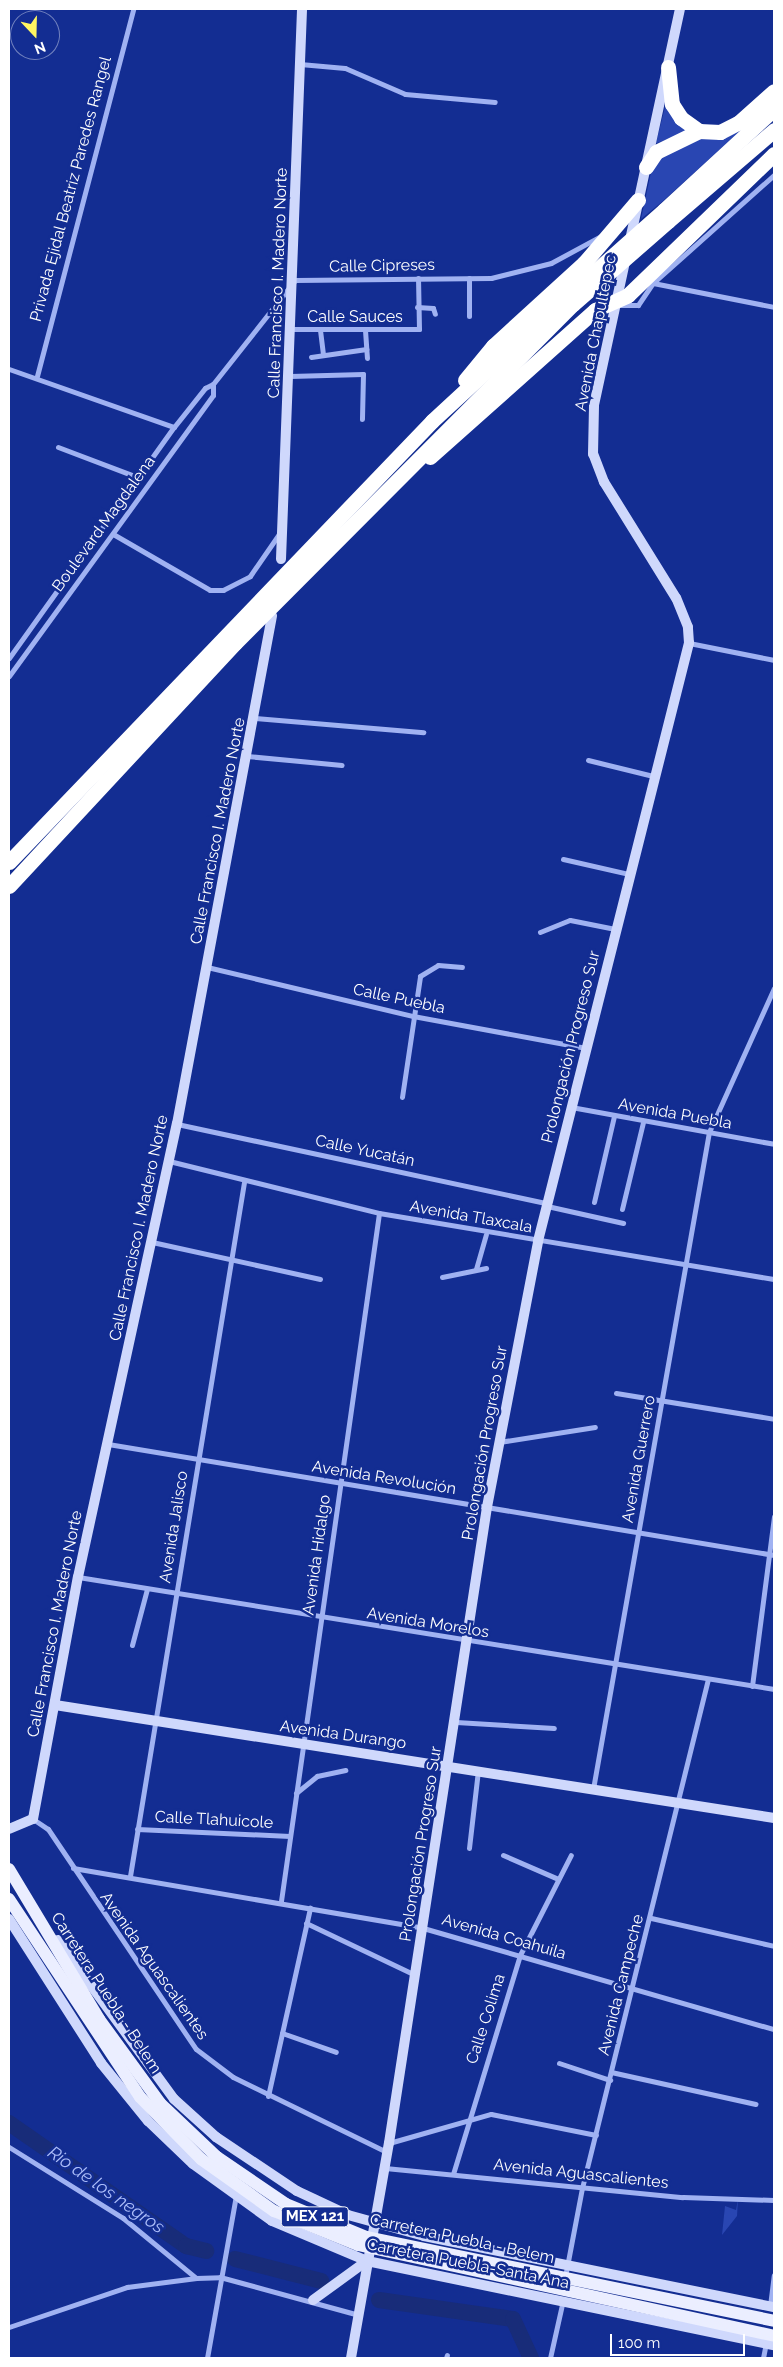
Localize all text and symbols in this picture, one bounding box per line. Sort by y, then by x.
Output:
north arrow [10,10,60,60]
text: N [32,39,48,57]
street label: Privada Ejidal Beatriz Paredes Rangel [26,54,116,324]
street label: Calle Francisco I. Madero Norte [264,167,292,399]
street label: Avenida Chapultepec [571,253,621,413]
street label: Calle Cipreses [329,255,435,277]
street label: Calle Sauces [307,307,403,327]
street label: Boulevard Magdalena [48,453,160,595]
street label: Calle Francisco I. Madero Norte [187,716,249,946]
street label: Prolongación Progreso Sur [538,949,604,1145]
street label: Calle Puebla [351,980,447,1018]
street label: Avenida Puebla [617,1095,733,1133]
street label: Calle Francisco I. Madero Norte [106,1113,172,1343]
street label: Calle Yucatán [313,1131,417,1171]
street label: Avenida Tlaxcala [408,1197,534,1237]
street label: Prolongación Progreso Sur [458,1344,512,1542]
street label: Avenida Guerrero [618,1394,660,1524]
street label: Avenida Revolución [311,1457,457,1499]
street label: Avenida Jalisco [156,1469,192,1585]
street label: Avenida Hidalgo [299,1494,335,1616]
street label: Calle Francisco I. Madero Norte [24,1509,86,1739]
street label: Avenida Morelos [366,1604,490,1642]
street label: Avenida Durango [279,1717,407,1753]
street label: Prolongación Progreso Sur [396,1745,446,1943]
street label: Calle Tlahuicole [154,1807,274,1833]
street label: Avenida Aguascalientes [96,1888,212,2044]
street label: Carretera Puebla - Belem [47,1909,165,2077]
street label: Avenida Coahuila [440,1910,568,1964]
street label: Avenida Campeche [594,1912,648,2058]
street label: Calle Colima [462,1972,510,2066]
water label: Rio de los negros [43,2142,169,2238]
street label: Avenida Aguascalientes [492,2155,670,2193]
road number: MEX 121 [280,2204,350,2230]
street label: Carretera Puebla - Belem [368,2210,556,2268]
street label: Carretera Puebla-Santa Ana [365,2235,571,2293]
scale bar [613,2324,748,2356]
text: 100 m [618,2334,660,2352]

